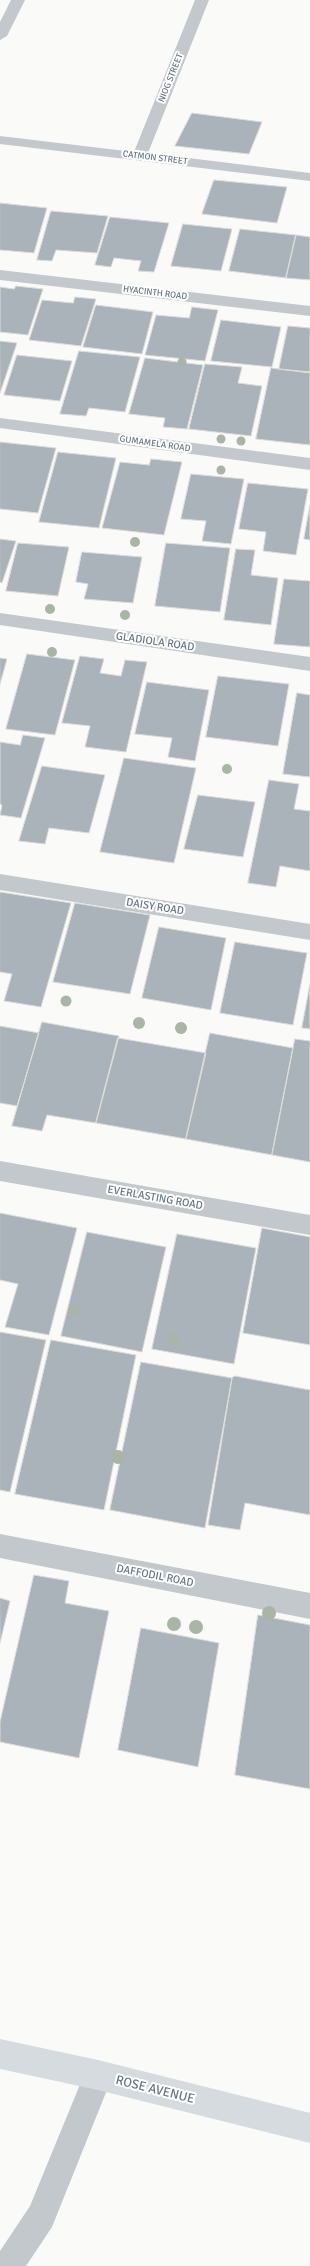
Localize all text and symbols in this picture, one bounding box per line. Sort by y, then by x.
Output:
street label: NIOG STREET [156,52,186,104]
street label: CATMON STREET [122,149,188,167]
street label: HYACINTH ROAD [122,284,188,302]
street label: GUMAMELA ROAD [119,434,191,454]
street label: GLADIOLA ROAD [115,630,195,654]
street label: DAISY ROAD [125,896,185,918]
street label: EVERLASTING ROAD [106,1183,204,1213]
street label: DAFFODIL ROAD [115,1562,195,1590]
street label: ROSE AVENUE [114,2073,196,2107]

